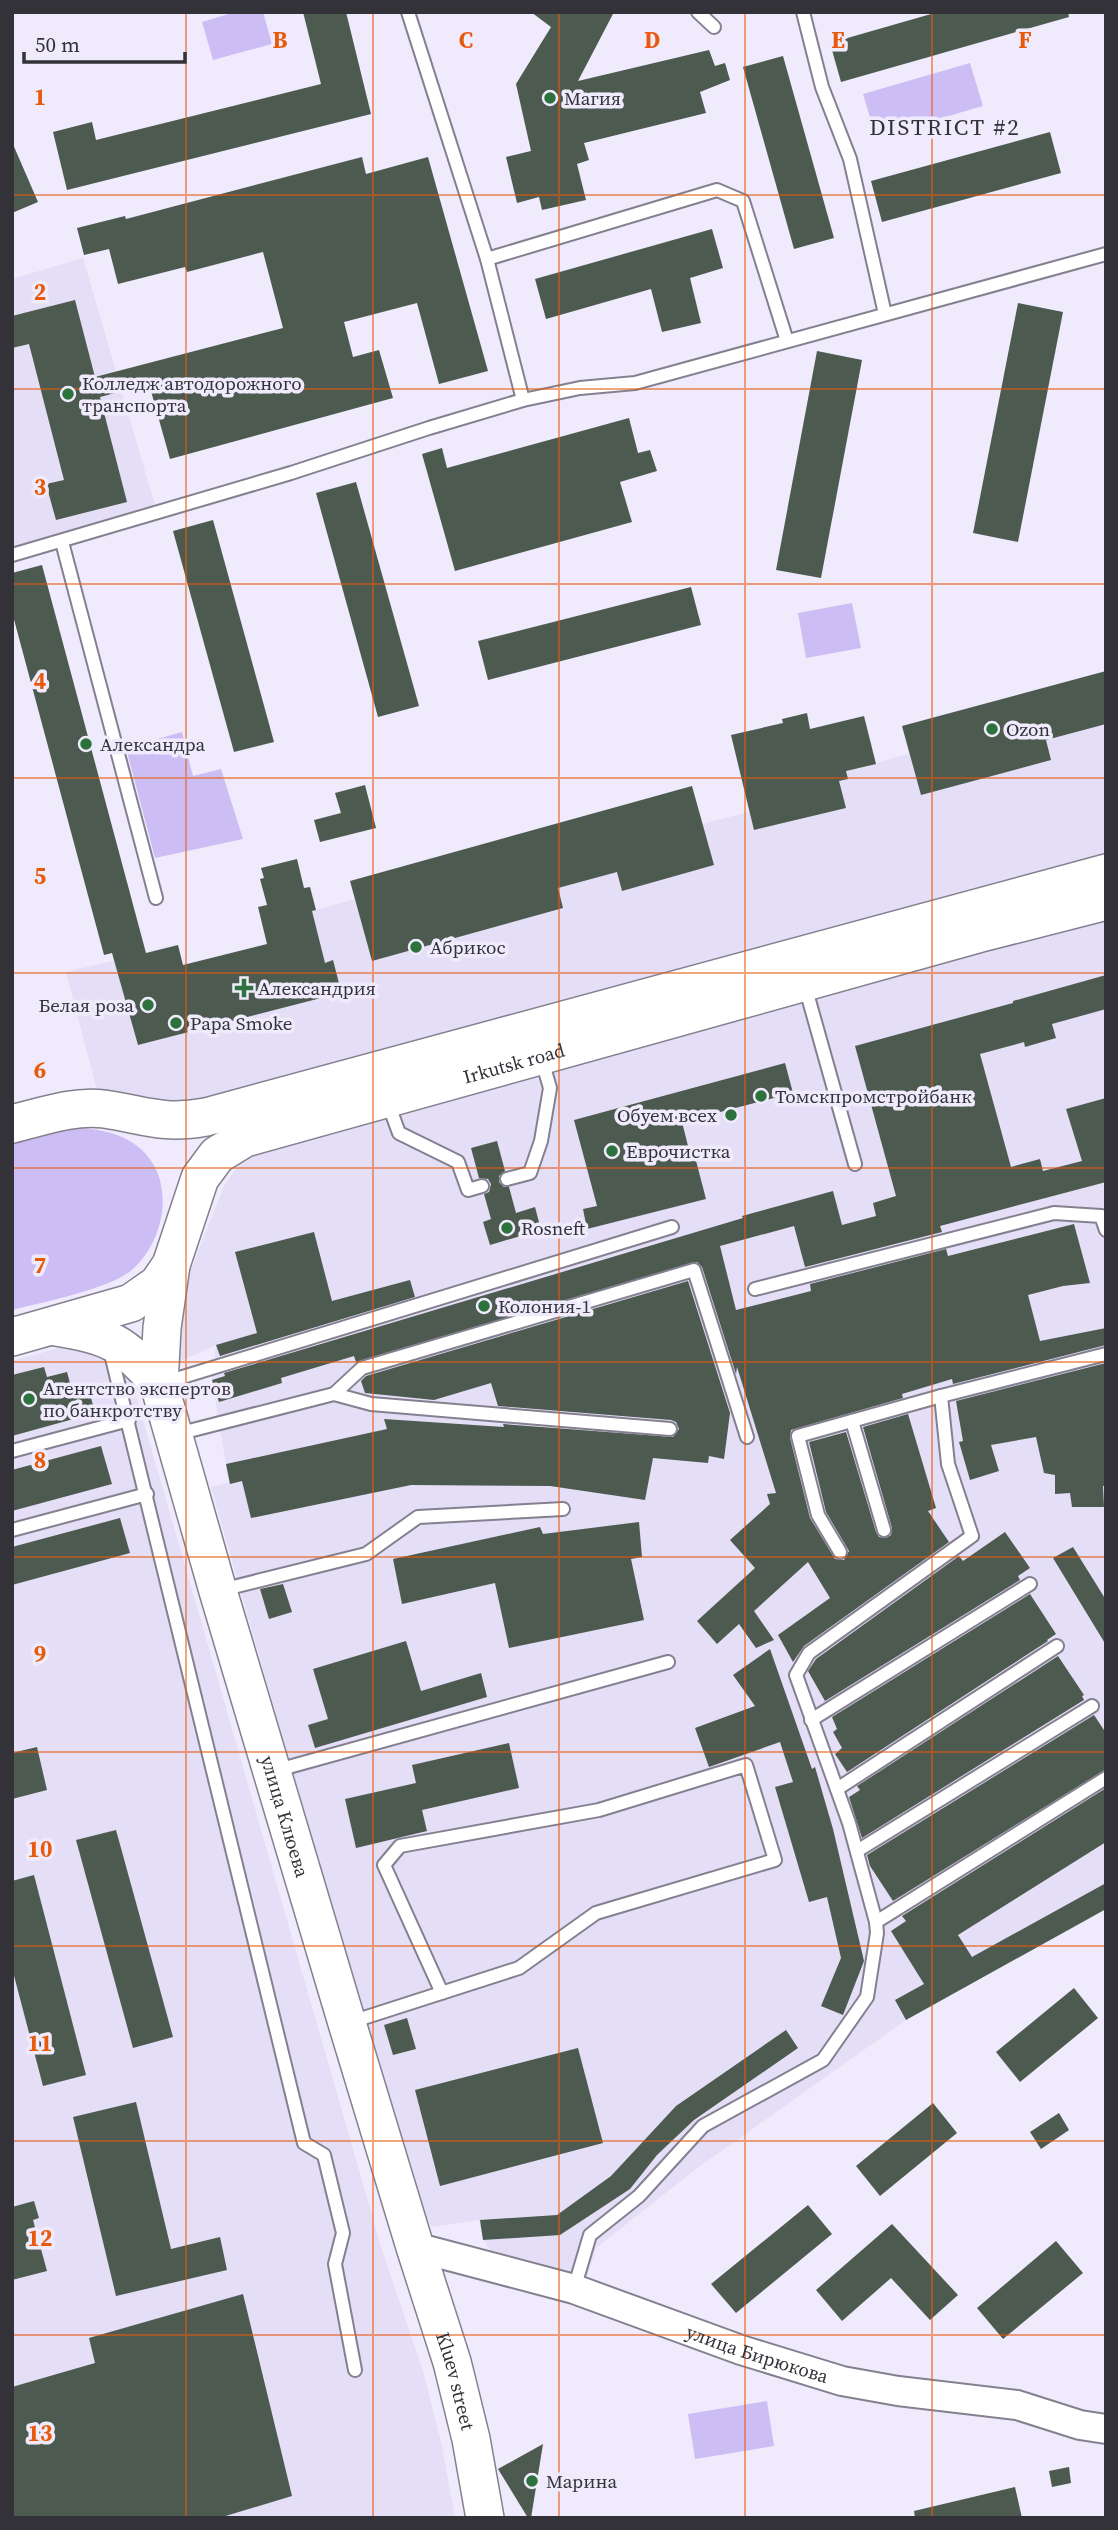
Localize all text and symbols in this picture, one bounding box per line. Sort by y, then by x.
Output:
scale bar [24,21,186,65]
text: B [273,24,288,56]
text: C [459,24,473,56]
text: D [644,24,660,56]
text: E [831,24,845,56]
text: F [1018,24,1032,56]
text: 50 m [35,30,80,59]
text: 1 [34,81,46,113]
place label: Магия [564,85,621,111]
marker: Магия [542,90,558,106]
district label: DISTRICT #2 [869,111,1021,143]
text: 2 [34,276,46,308]
place label: Колледж автодорожного транспорта [82,370,302,418]
marker: Колледж автодорожного транспорта [60,386,76,402]
text: 3 [34,471,46,503]
text: 4 [34,665,46,697]
place label: Ozon [1006,716,1050,742]
marker: Ozon [984,721,1000,737]
place label: Александра [100,731,206,757]
marker: Александра [78,736,94,752]
text: 5 [34,860,46,892]
place label: Абрикос [430,934,506,960]
marker: Абрикос [408,939,424,955]
place label: Александрия [258,975,376,1001]
marker: Александрия [236,980,252,996]
place label: Белая роза [38,992,134,1018]
marker: Белая роза [140,997,156,1013]
place label: Papa Smoke [190,1010,292,1036]
marker: Papa Smoke [168,1015,184,1031]
street label: Irkutsk road [460,1037,568,1090]
text: 6 [34,1054,46,1086]
place label: Томскпромстройбанк [775,1083,972,1109]
marker: Томскпромстройбанк [753,1088,769,1104]
place label: Обуем всех [617,1102,717,1128]
marker: Обуем всех [723,1107,739,1123]
place label: Еврочистка [626,1138,731,1164]
marker: Еврочистка [604,1143,620,1159]
place label: Rosneft [521,1215,586,1241]
marker: Rosneft [499,1220,515,1236]
text: 7 [34,1249,46,1281]
place label: Колония-1 [498,1293,591,1319]
marker: Колония-1 [476,1298,492,1314]
place label: Агентство экспертов по банкротству [43,1375,231,1423]
marker: Агентство экспертов по банкротству [21,1391,37,1407]
text: 8 [34,1444,46,1476]
text: 9 [34,1638,46,1670]
street label: улица Клюева [255,1752,316,1880]
text: 10 [28,1833,52,1865]
text: 11 [28,2027,52,2059]
text: 12 [28,2222,52,2254]
street label: улица Бирюкова [683,2318,832,2389]
street label: Kluev street [430,2329,481,2433]
text: 13 [28,2417,52,2449]
place label: Марина [546,2468,617,2494]
marker: Марина [524,2473,540,2489]

